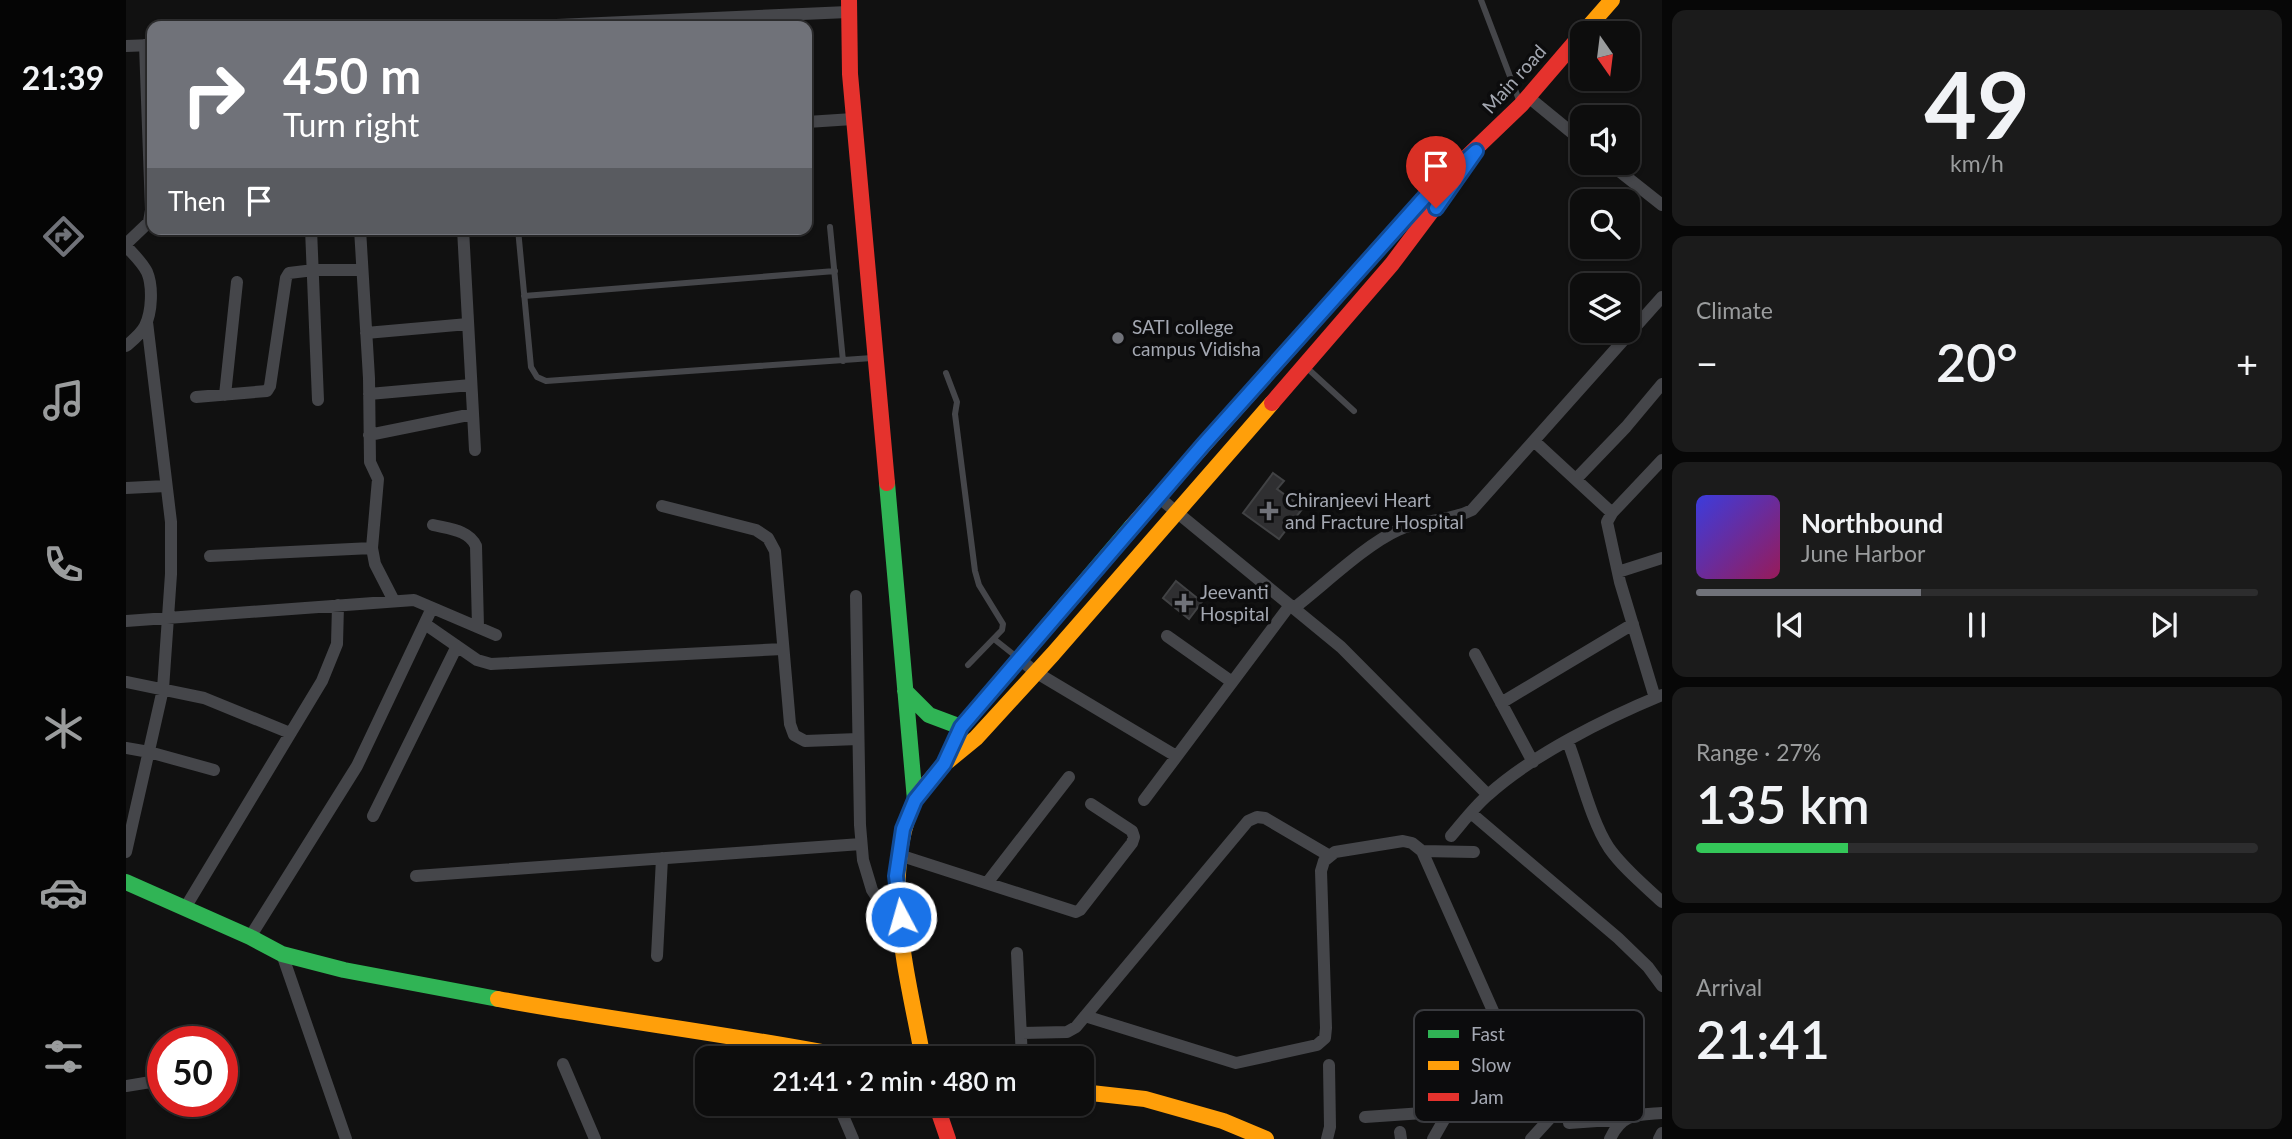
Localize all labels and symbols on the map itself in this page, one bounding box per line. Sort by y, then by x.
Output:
north arrow [1570,21,1640,91]
street label: Main road [1477,40,1550,118]
pin [1406,136,1466,208]
place label: SATI college campus Vidisha [1132,315,1261,360]
marker: SATI college campus Vidisha [1110,330,1126,346]
place label: Chiranjeevi Heart and Fracture Hospital [1285,488,1464,533]
marker: Chiranjeevi Heart and Fracture Hospital [1259,501,1279,521]
place label: Jeevanti Hospital [1200,580,1269,625]
marker: Jeevanti Hospital [1174,593,1194,613]
position arrow [864,880,938,954]
legend [1414,1010,1644,1122]
text: Fast [1471,1022,1505,1045]
speed limit sign: 50 [147,1026,238,1117]
text: Slow [1471,1053,1511,1076]
text: Jam [1471,1085,1504,1108]

